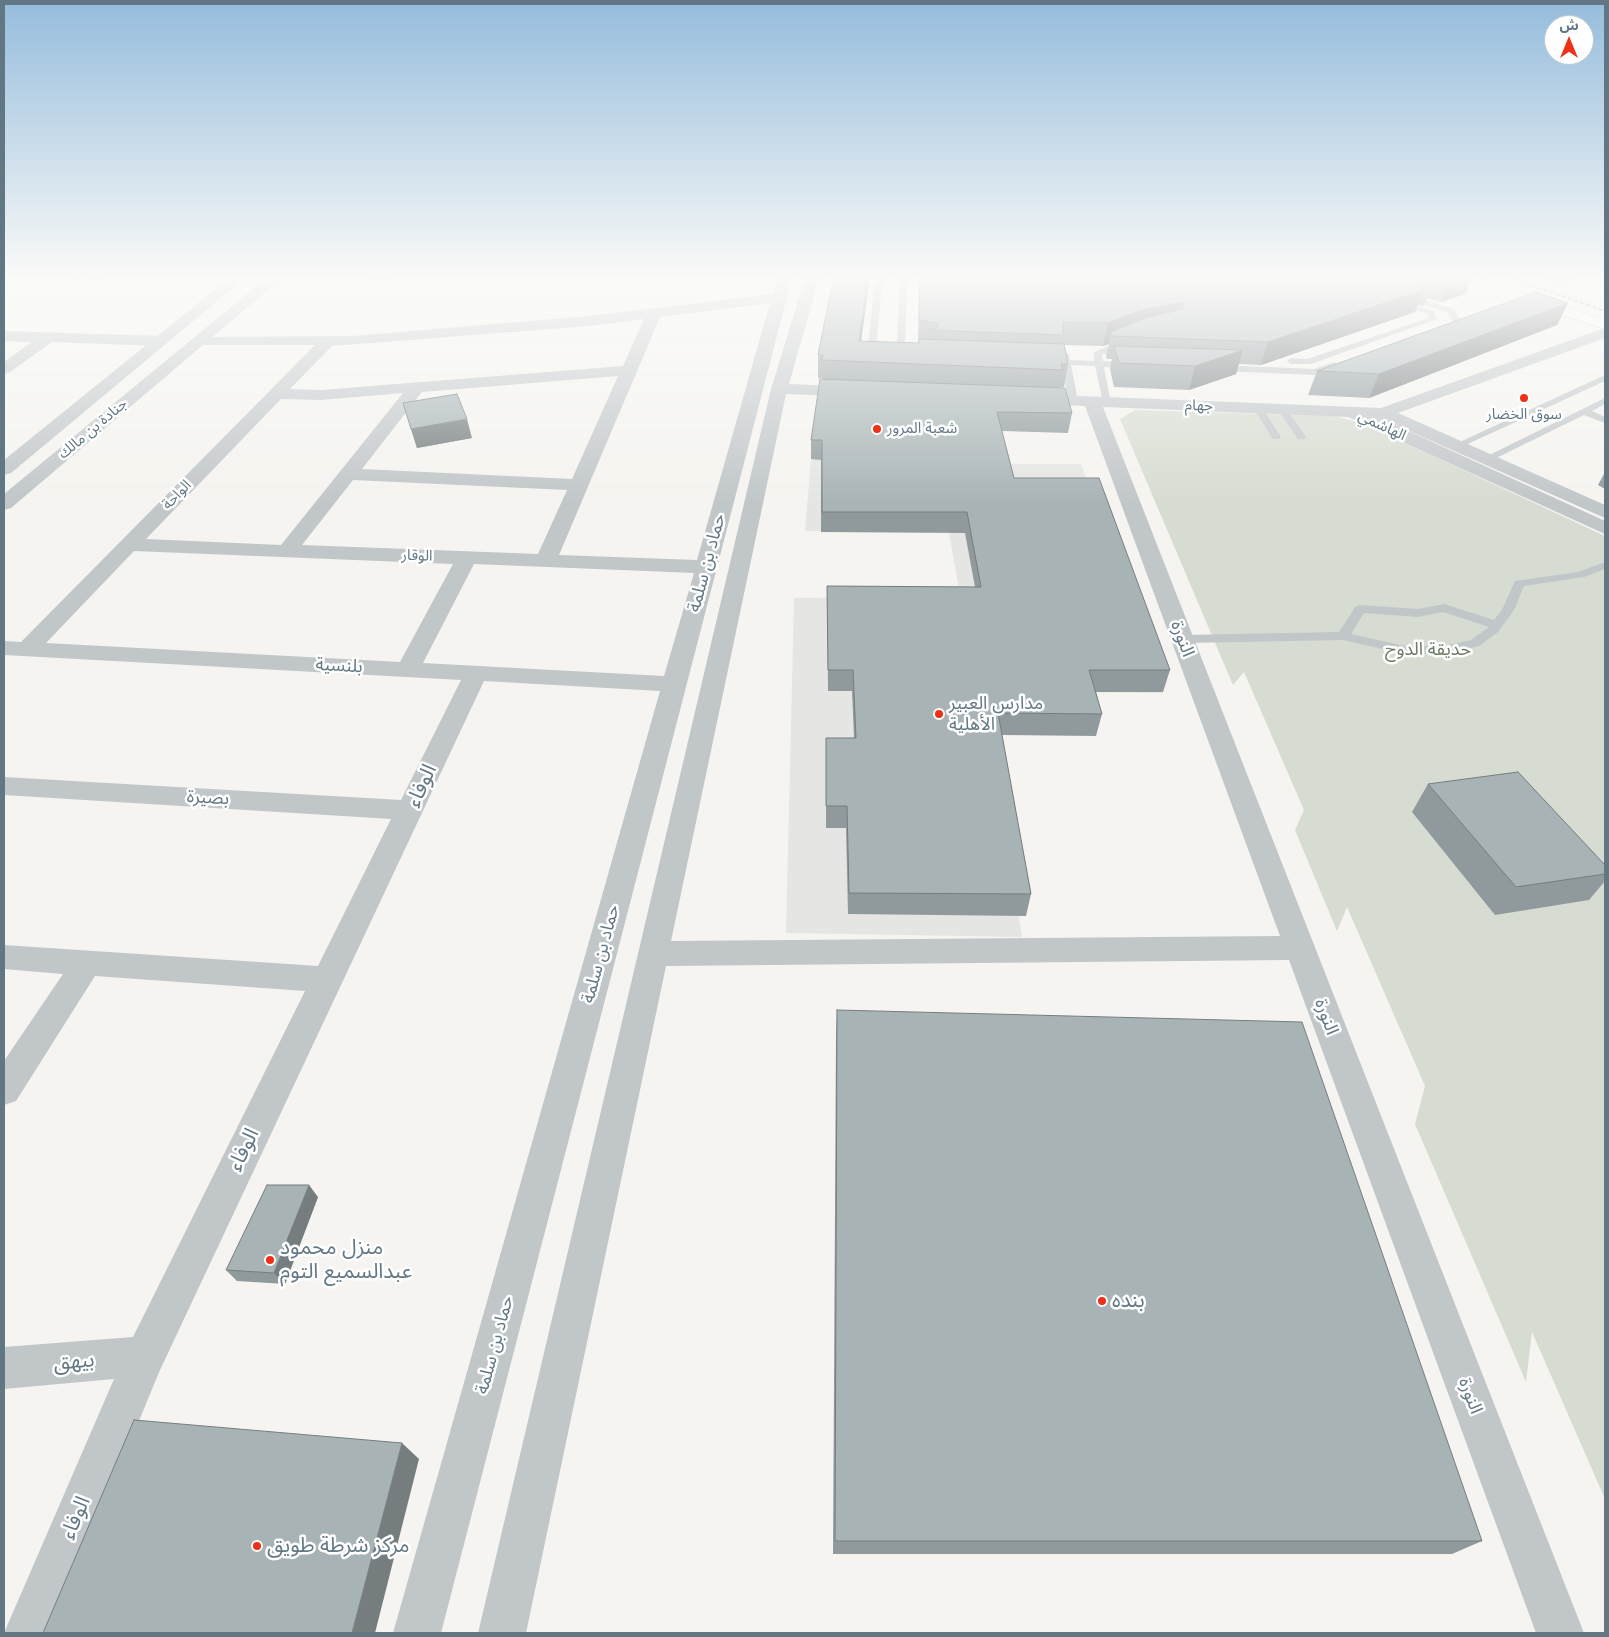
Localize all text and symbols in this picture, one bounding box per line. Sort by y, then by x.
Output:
north arrow [1544,15,1594,65]
text: ش [1559,17,1579,34]
marker: سوق الخضار [1518,392,1530,404]
street label: جنادة بن مالك [55,395,131,463]
street label: جهام [1185,397,1213,415]
place label: سوق الخضار [1486,406,1562,424]
street label: الهاشمي [1355,407,1409,445]
place label: شعبة المرور [887,420,957,438]
marker: شعبة المرور [871,423,883,435]
street label: الواحة [159,476,195,514]
street label: حماد بن سلمة [683,511,731,615]
street label: الوقار [401,546,433,566]
street label: النورة [1165,618,1199,660]
park label: حديقة الدوح [1385,639,1471,661]
street label: بلنسية [315,654,363,678]
place label: مدارس العبير الأهلية [949,693,1043,736]
marker: مدارس العبير الأهلية [933,708,945,720]
street label: الوفاء [401,761,443,811]
street label: بصيرة [186,786,230,810]
street label: حماد بن سلمة [577,902,625,1006]
street label: النورة [1309,996,1343,1038]
street label: الوفاء [223,1124,265,1176]
place label: منزل محمود عبدالسميع التوم [280,1235,412,1285]
marker: منزل محمود عبدالسميع التوم [264,1254,276,1266]
place label: بنده [1112,1288,1145,1314]
street label: حماد بن سلمة [471,1293,519,1397]
marker: بنده [1096,1295,1108,1307]
street label: بيهق [52,1348,96,1376]
street label: النورة [1453,1375,1487,1417]
street label: الوفاء [56,1493,96,1543]
place label: مركز شرطة طويق [267,1533,410,1559]
marker: مركز شرطة طويق [251,1540,263,1552]

